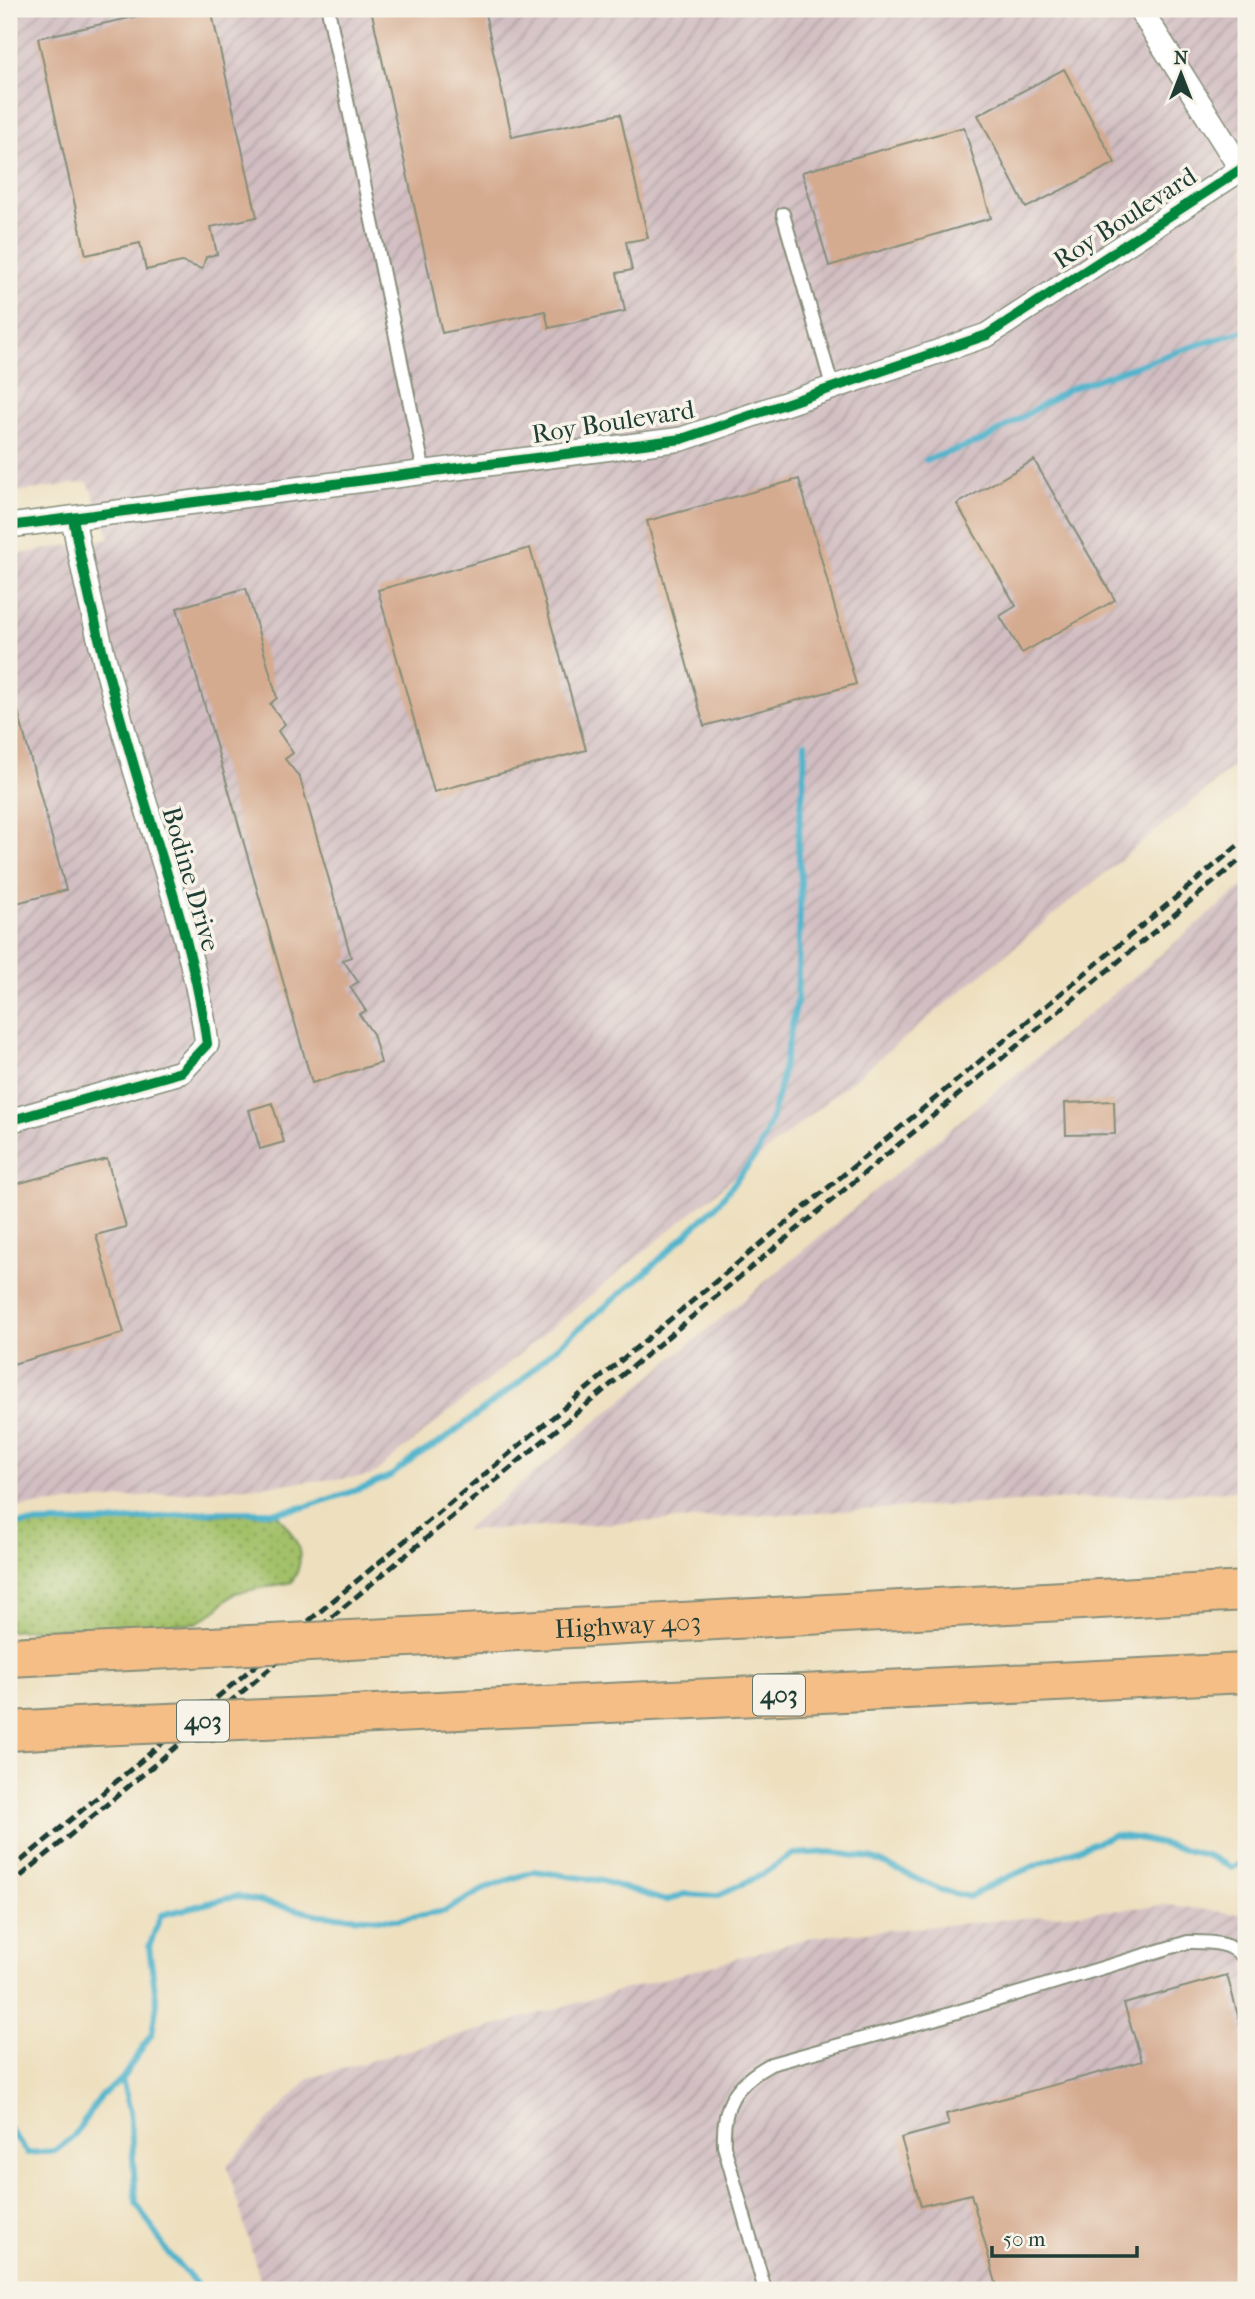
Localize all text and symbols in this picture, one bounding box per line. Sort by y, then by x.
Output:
north arrow [1146,38,1216,108]
text: N [1174,47,1189,69]
street label: Roy Boulevard [1048,160,1203,276]
street label: Roy Boulevard [529,394,697,450]
street label: Bodine Drive [156,803,226,955]
street label: Highway 403 [554,1605,702,1644]
road number: 403 [753,1674,805,1716]
road number: 403 [177,1700,229,1742]
scale bar [992,2215,1138,2259]
text: 50 m [1003,2227,1046,2251]

